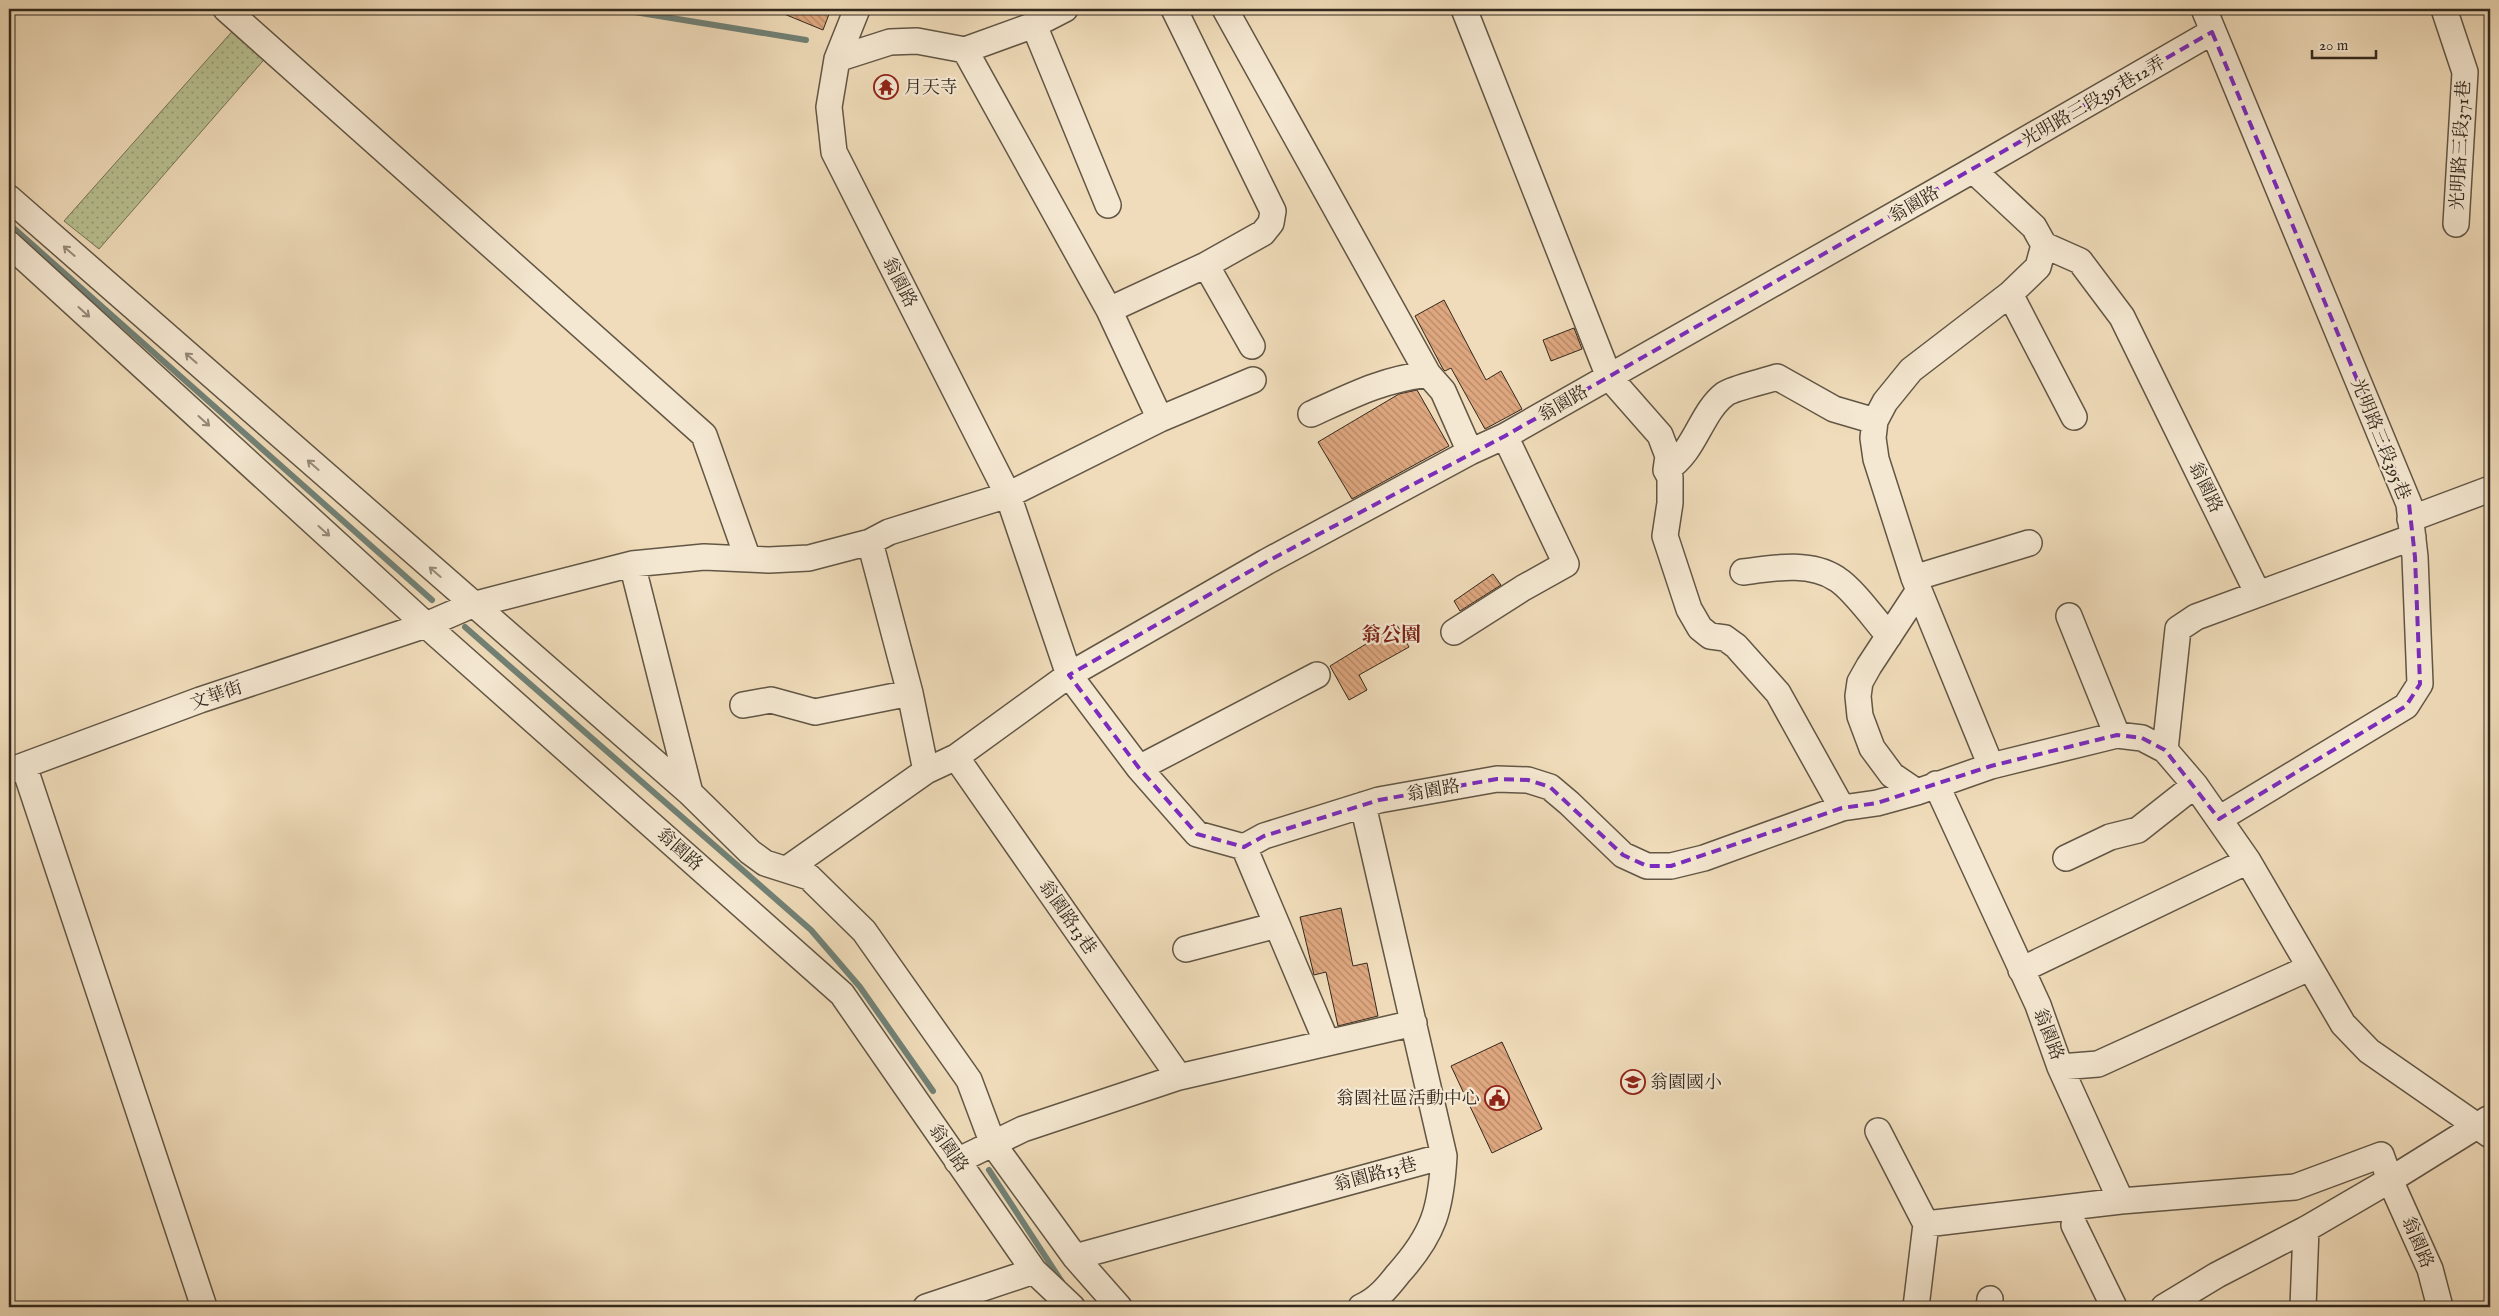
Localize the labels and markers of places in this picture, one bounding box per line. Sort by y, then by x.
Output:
temple icon: 月天寺 [873,74,899,100]
place label: 月天寺 [904,77,958,100]
school or university icon: 翁園國小 [1620,1069,1646,1095]
place label: 翁園國小 [1650,1072,1722,1095]
public building icon: 翁園社區活動中心 [1484,1085,1510,1111]
place label: 翁園社區活動中心 [1336,1088,1480,1111]

